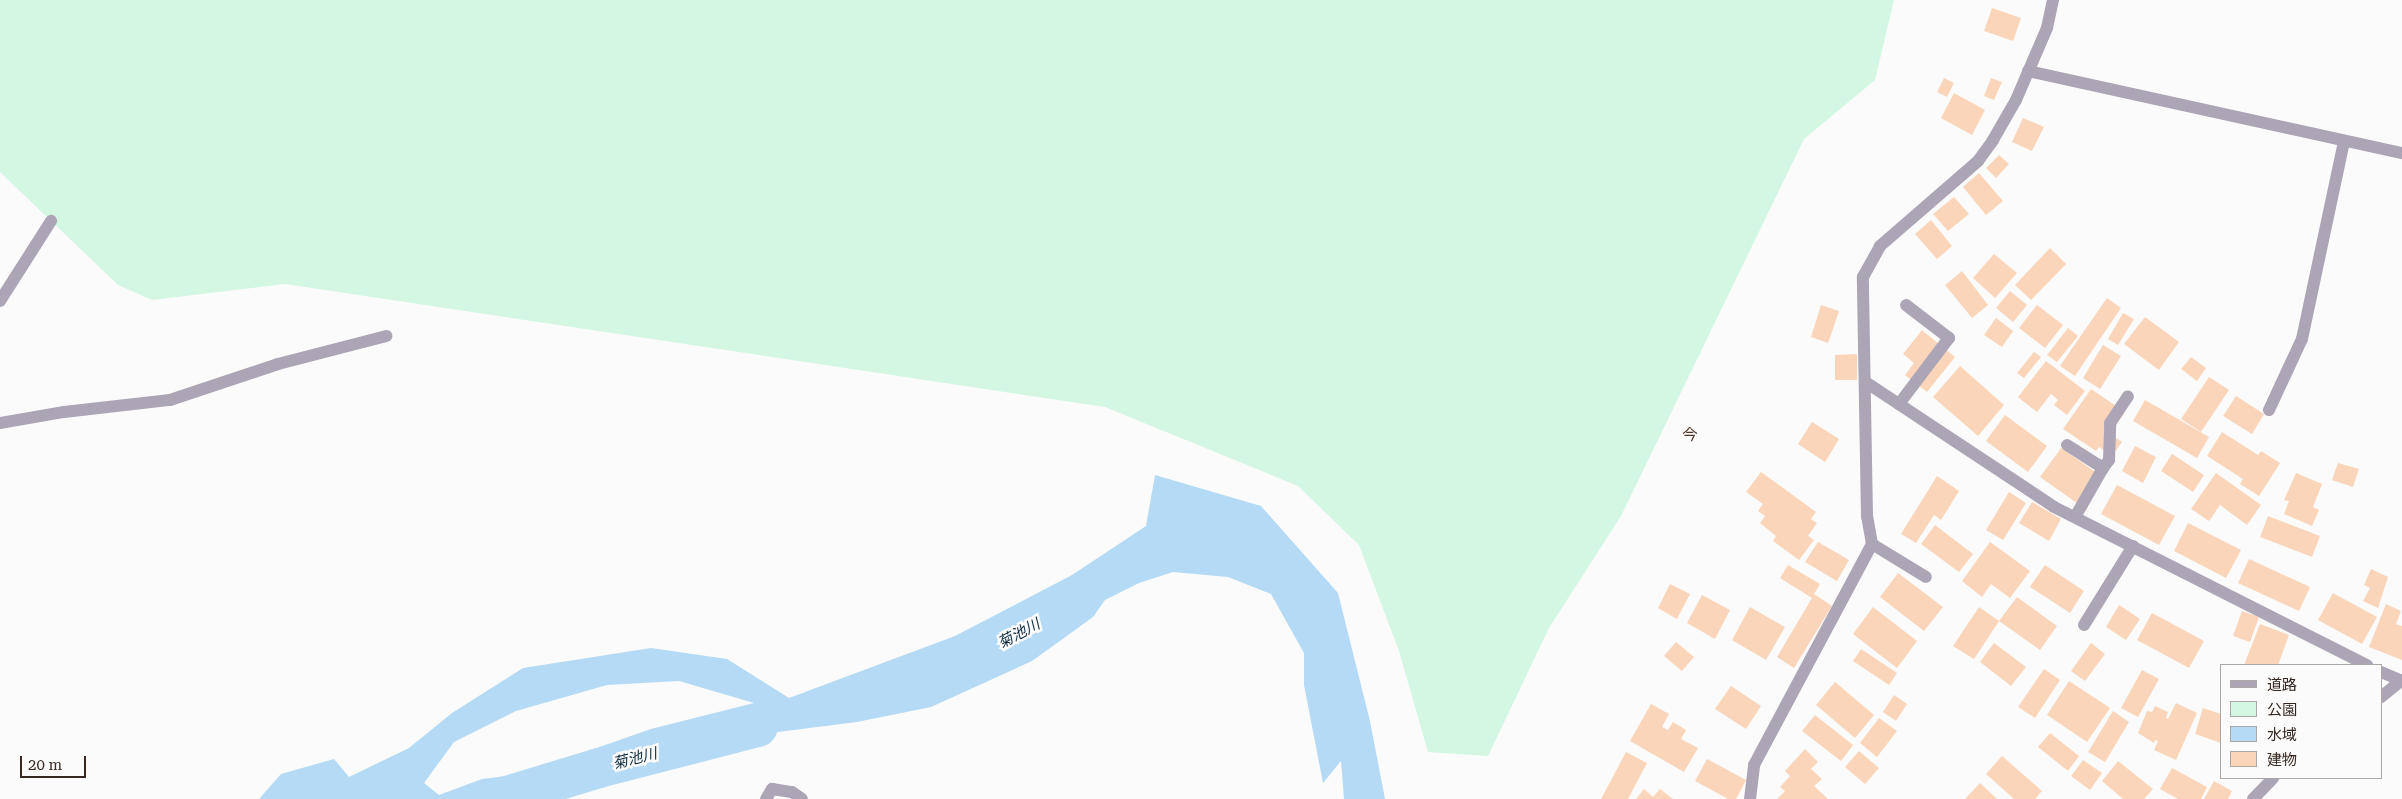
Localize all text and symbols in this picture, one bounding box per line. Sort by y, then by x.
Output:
district label: 今 [1682,425,1698,445]
water label: 菊池川 [995,615,1043,653]
legend [2220,664,2382,779]
text: 道路 [2267,676,2297,694]
text: 公園 [2267,701,2297,719]
text: 水域 [2267,726,2297,744]
water label: 菊池川 [611,745,659,773]
scale bar [22,746,89,778]
text: 建物 [2267,751,2297,769]
text: 20 m [28,756,62,774]

